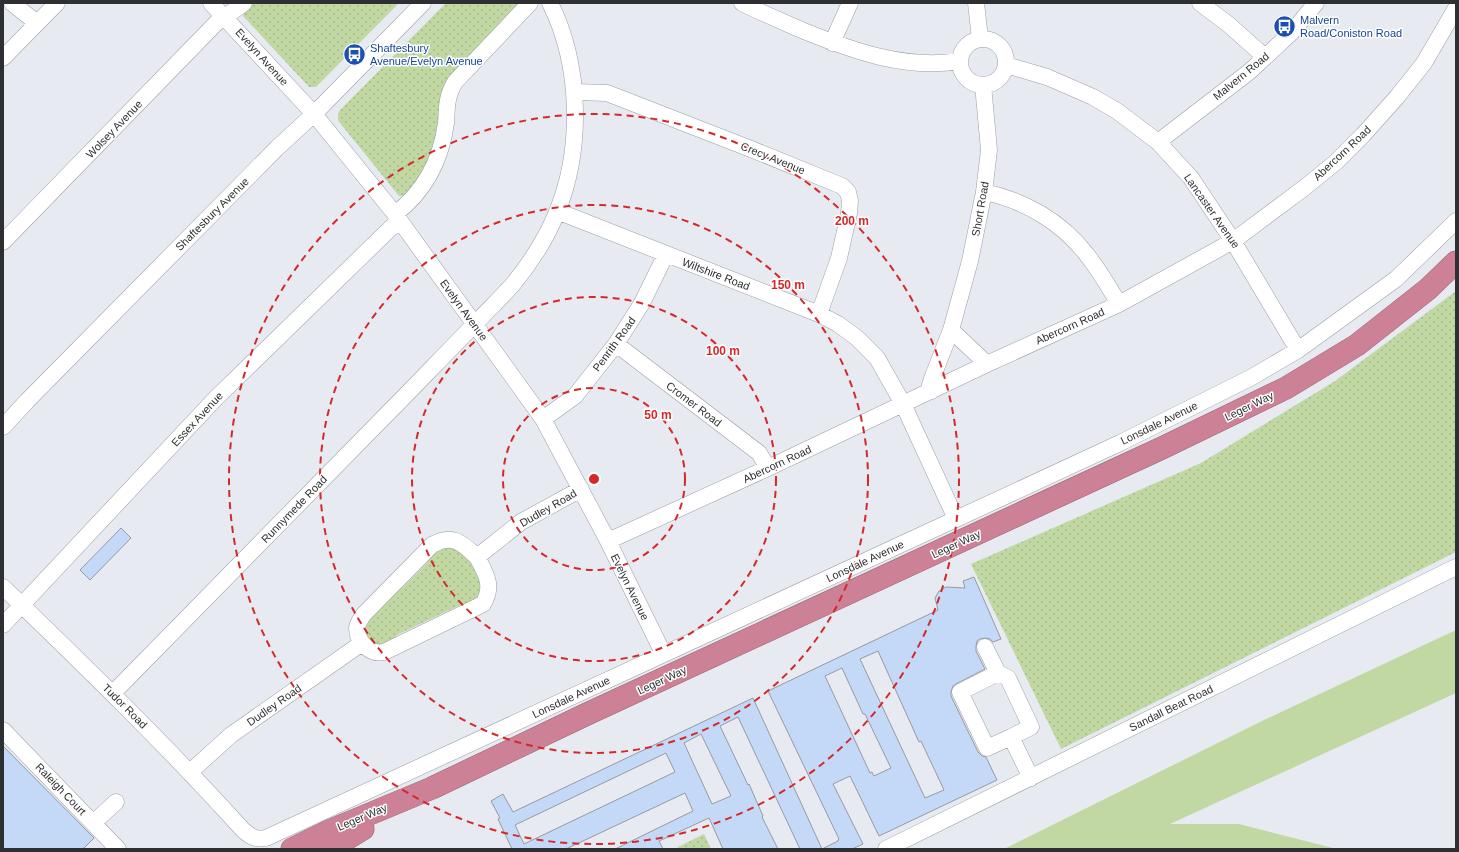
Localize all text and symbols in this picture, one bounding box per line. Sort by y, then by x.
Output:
bus stop icon: Malvern Road/Coniston Road [1271,13,1297,39]
place label: Malvern Road/Coniston Road [1300,14,1402,39]
street label: Evelyn Avenue [233,26,291,88]
bus stop icon: Shaftesbury Avenue/Evelyn Avenue [341,41,367,67]
place label: Shaftesbury Avenue/Evelyn Avenue [370,42,483,67]
street label: Malvern Road [1211,50,1271,102]
street label: Wolsey Avenue [83,98,145,160]
street label: Abercorn Road [1311,123,1373,183]
street label: Crecy Avenue [739,140,807,176]
street label: Lancaster Avenue [1182,172,1242,250]
street label: Shaftesbury Avenue [173,175,251,253]
street label: Short Road [969,181,991,237]
text: 200 m [835,214,869,228]
street label: Wiltshire Road [680,256,752,292]
street label: Evelyn Avenue [438,277,490,343]
text: 150 m [771,278,805,292]
street label: Abercorn Road [1034,305,1106,347]
street label: Penrith Road [590,314,638,374]
text: 100 m [706,344,740,358]
street label: Cromer Road [664,379,724,429]
street label: Essex Avenue [169,389,225,449]
street label: Leger Way [1223,389,1276,423]
street label: Lonsdale Avenue [1119,399,1199,447]
text: 50 m [644,408,672,422]
street label: Abercorn Road [741,443,813,485]
centre of rings [587,472,601,486]
street label: Runnymede Road [259,473,329,545]
street label: Dudley Road [517,487,579,529]
street label: Leger Way [930,527,983,561]
street label: Lonsdale Avenue [824,538,906,584]
street label: Evelyn Avenue [609,552,651,622]
street label: Leger Way [636,663,689,697]
street label: Lonsdale Avenue [530,674,612,720]
street label: Tudor Road [100,681,150,731]
street label: Dudley Road [245,682,303,728]
street label: Sandall Beat Road [1127,683,1215,733]
street label: Raleigh Court [33,761,89,817]
street label: Leger Way [335,801,389,833]

